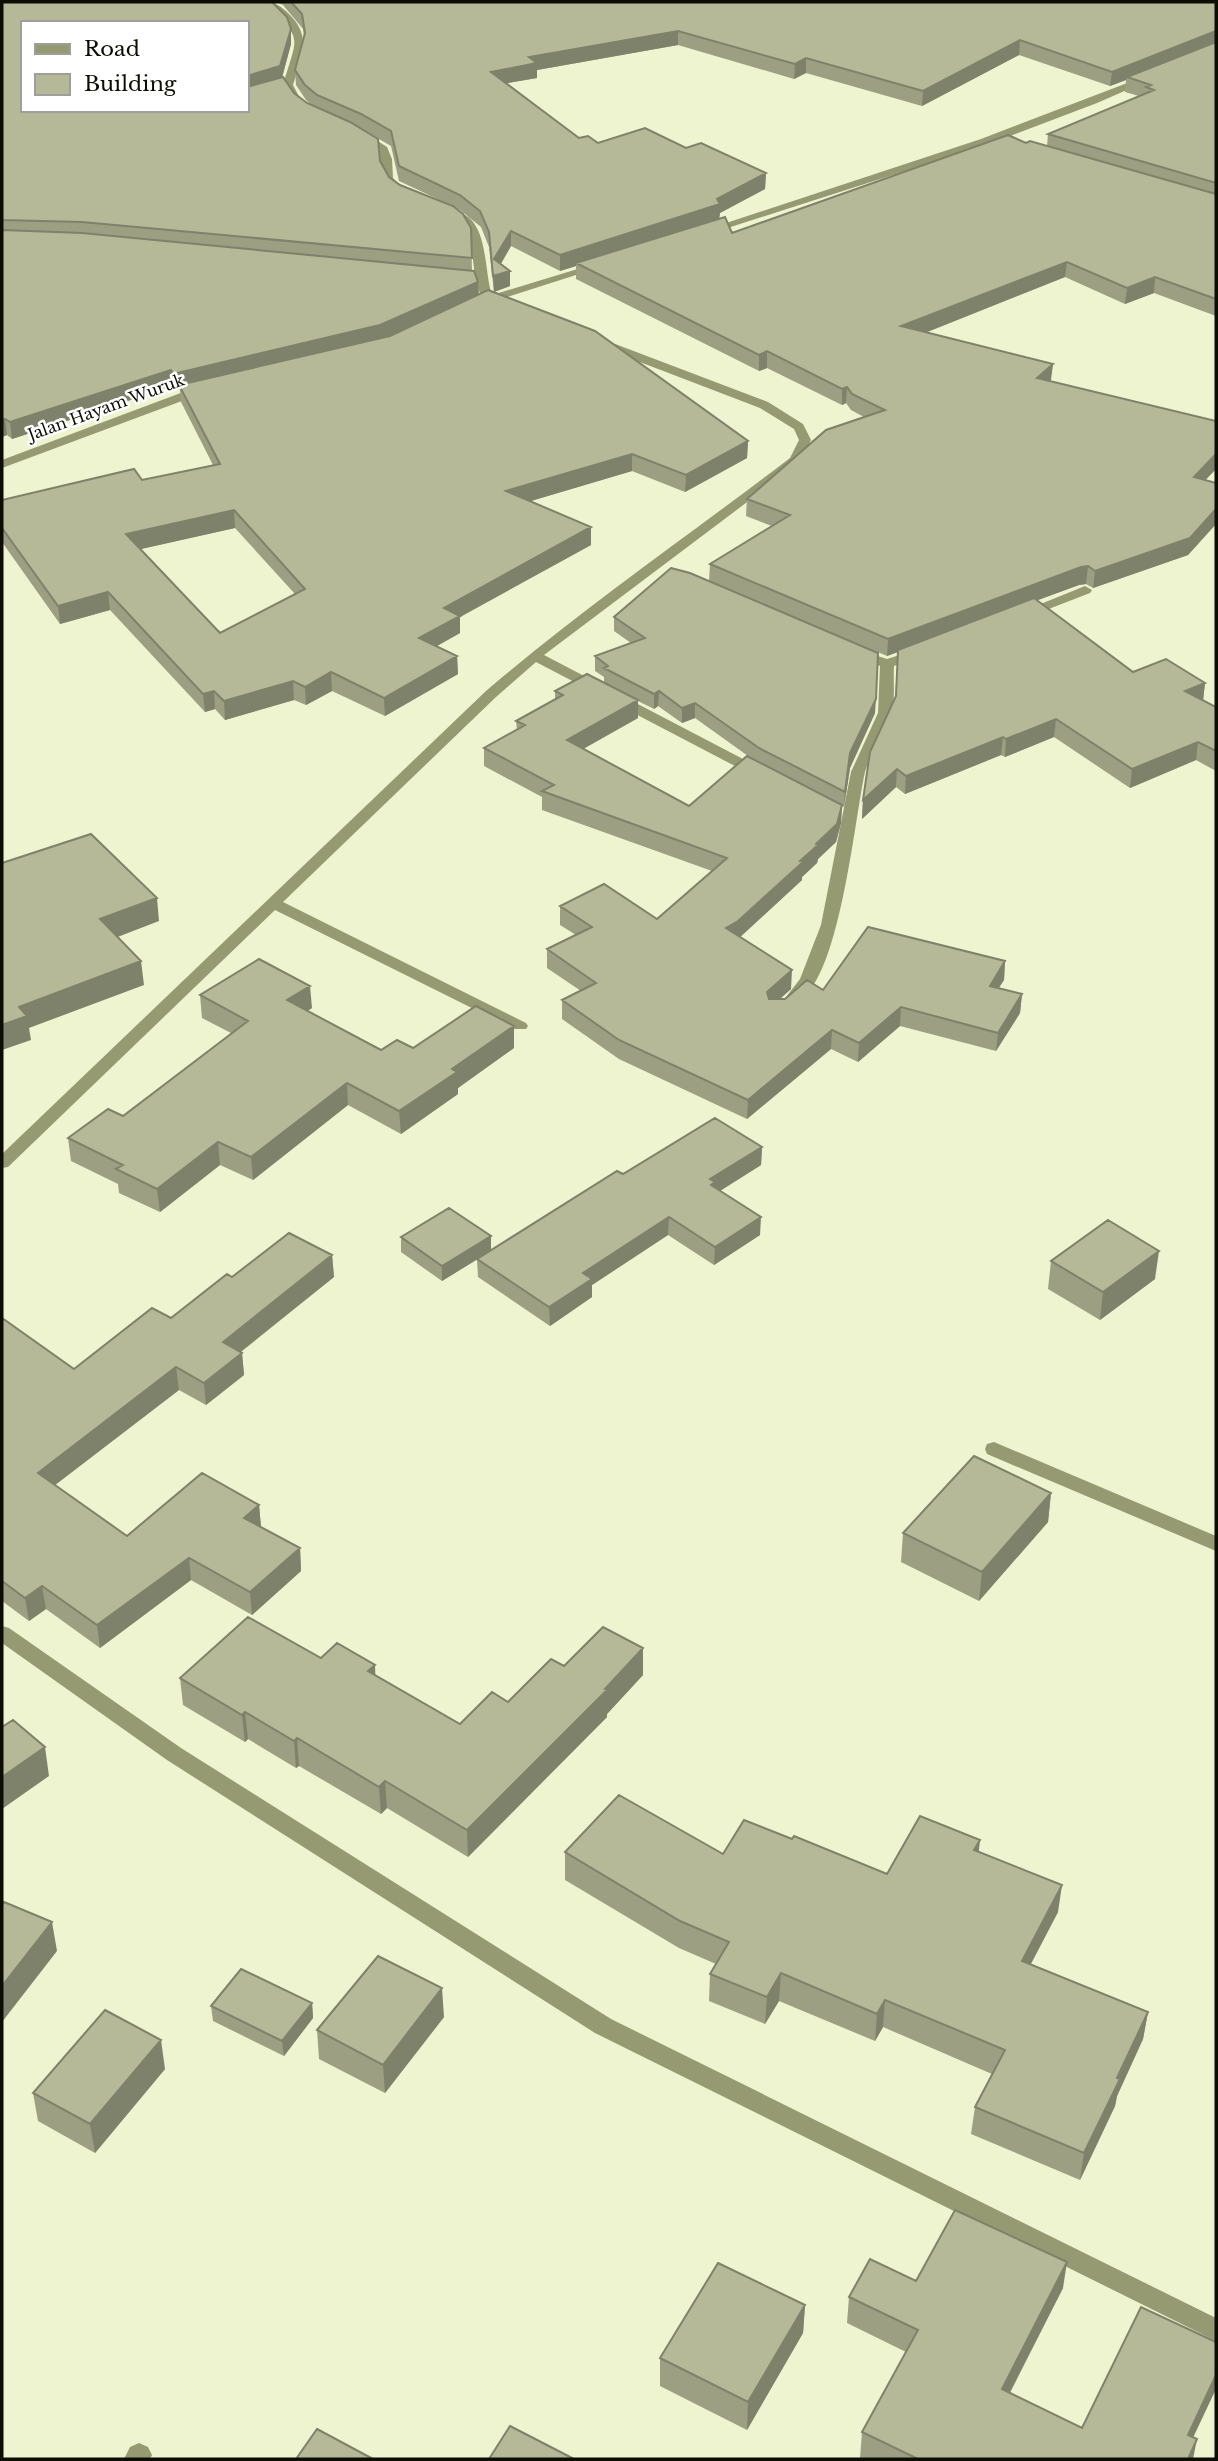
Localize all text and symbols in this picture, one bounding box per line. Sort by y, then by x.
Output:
legend [21,21,248,112]
text: Road [84,36,140,62]
text: Building [84,71,177,97]
street label: Jalan Hayam Wuruk [23,369,187,445]

